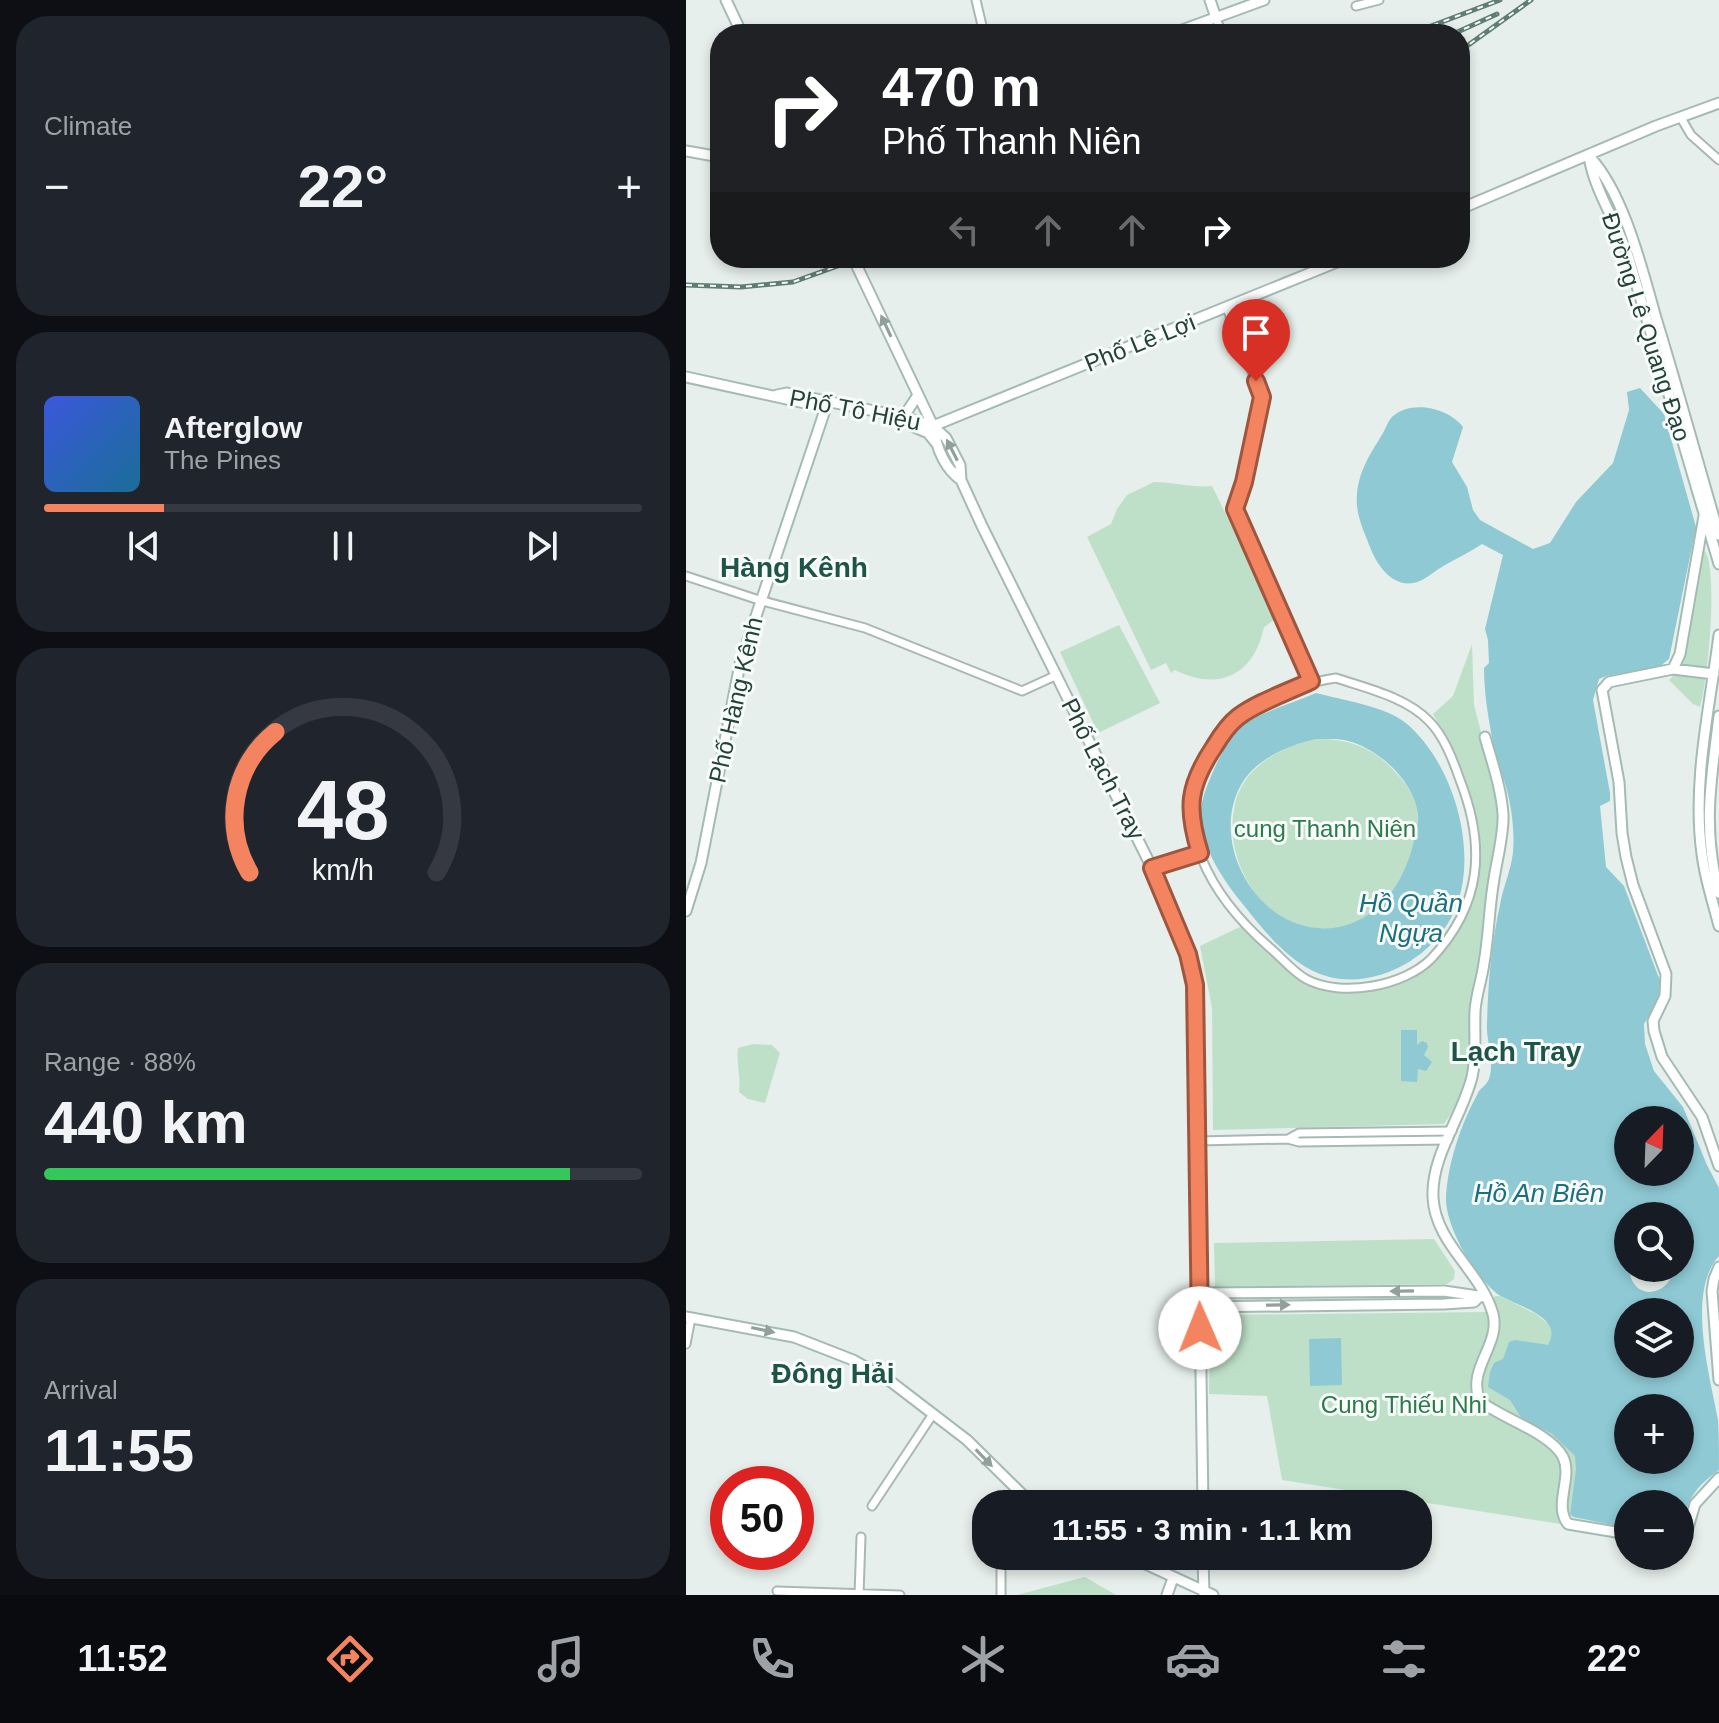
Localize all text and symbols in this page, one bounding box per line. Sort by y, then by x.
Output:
text: 470 m [882,55,1041,118]
icon: right [750,56,854,160]
text: Climate [44,111,132,141]
text: Phố Thanh Niên [882,121,1142,162]
text: 22° [298,153,388,220]
text: − [44,162,70,211]
text: + [616,162,642,211]
icon: left [942,208,986,252]
icon: ahead [1026,208,1070,252]
icon: ahead [1110,208,1154,252]
icon: right [1194,208,1238,252]
street label: Đường Lê Quang Đạo [1597,209,1696,444]
pin [1222,299,1290,381]
street label: Phố Lê Lợi [1080,308,1199,377]
icon: arrive [1234,311,1278,355]
one-way arrow [879,314,893,338]
street label: Phố Tô Hiệu [787,384,923,435]
text: Afterglow [164,411,302,444]
one-way arrow [946,439,960,461]
text: The Pines [164,445,281,475]
icon: previous [122,524,166,568]
icon: pause [321,524,365,568]
icon: next [520,524,564,568]
district label: Hàng Kênh [720,552,868,583]
street label: Phố Hàng Kênh [703,614,768,785]
street label: Phố Lạch Tray [1056,694,1151,844]
text: 48 [297,764,389,857]
park label: cung Thanh Niên [1234,815,1416,842]
text: km/h [312,855,374,887]
water label: Hồ Quần Ngựa [1359,888,1463,948]
district label: Lạch Tray [1451,1036,1582,1067]
text: Range · 88% [44,1047,196,1077]
text: 440 km [44,1089,248,1156]
north arrow [1614,1106,1694,1186]
map controls [1614,1106,1694,1570]
water label: Hồ An Biên [1474,1178,1604,1208]
button: search [1614,1202,1694,1282]
one-way arrow [1389,1285,1414,1297]
position arrow [1158,1286,1242,1370]
button: layers [1614,1298,1694,1378]
one-way arrow [1266,1299,1291,1312]
one-way arrow [751,1324,776,1337]
district label: Đông Hải [772,1358,894,1389]
text: Arrival [44,1375,118,1405]
park label: Cung Thiếu Nhi [1321,1391,1487,1418]
button: + [1614,1394,1694,1474]
text: 11:55 [44,1417,194,1484]
one-way arrow [974,1448,993,1467]
speed limit sign: 50 [710,1466,814,1570]
button: − [1614,1490,1694,1570]
text: 11:55 · 3 min · 1.1 km [1052,1513,1352,1546]
icon: directions [322,1631,378,1687]
icon: music [533,1631,589,1687]
icon: phone [744,1631,800,1687]
icon: climate [955,1631,1011,1687]
icon: car [1165,1631,1221,1687]
icon: filters [1376,1631,1432,1687]
text: 11:52 [77,1638,167,1679]
text: 22° [1587,1638,1642,1679]

